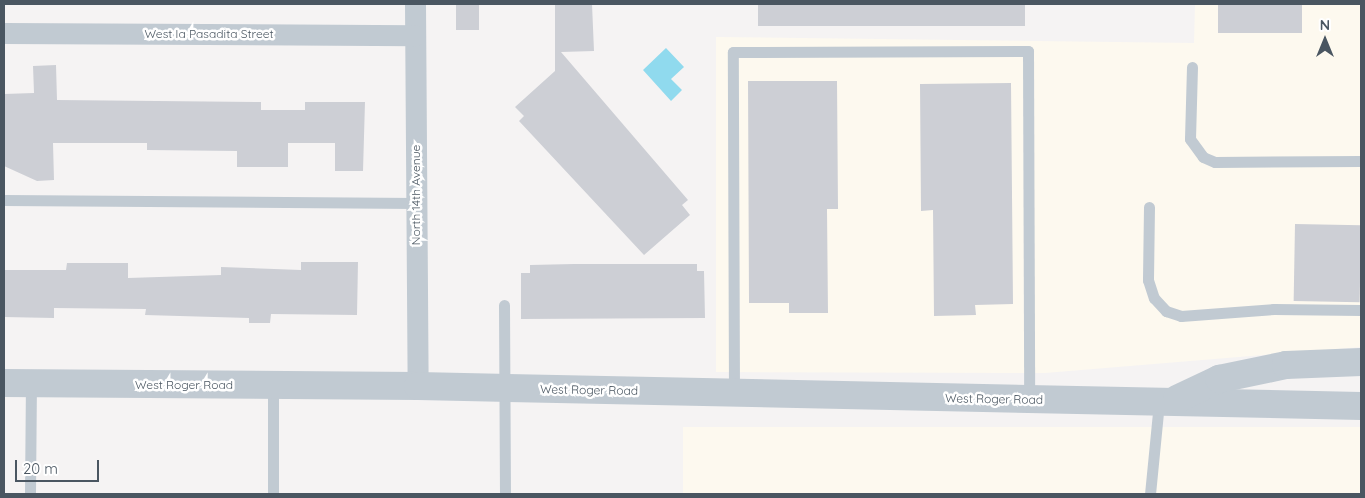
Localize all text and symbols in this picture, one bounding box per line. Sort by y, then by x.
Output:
north arrow [1300,15,1350,65]
text: N [1320,16,1330,34]
street label: West la Pasadita Street [144,27,274,41]
street label: North 14th Avenue [409,145,423,245]
street label: West Roger Road [135,378,233,392]
street label: West Roger Road [540,382,638,398]
street label: West Roger Road [945,391,1043,407]
scale bar [18,450,101,482]
text: 20 m [23,459,58,478]

